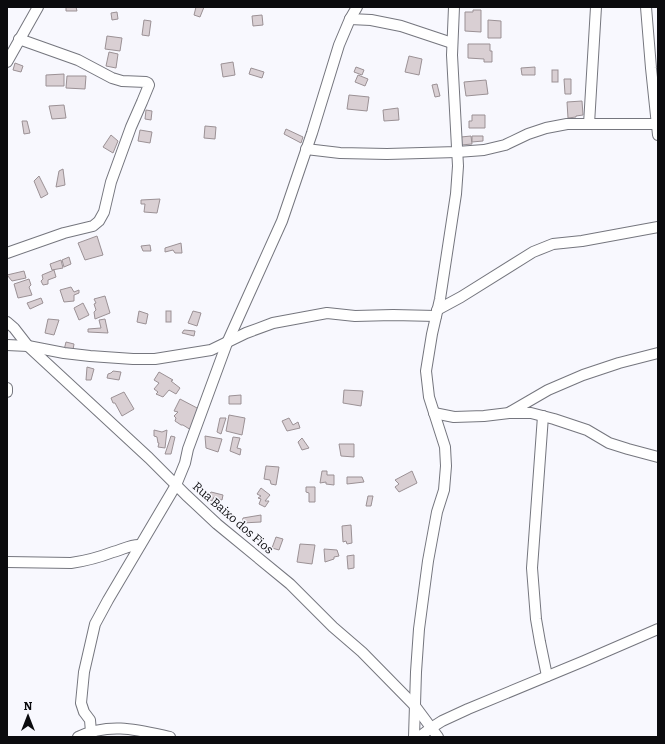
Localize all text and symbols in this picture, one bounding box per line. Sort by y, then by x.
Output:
street label: Rua Baixo dos Fios [190,479,276,557]
north arrow [8,696,48,736]
text: N [24,700,33,713]

